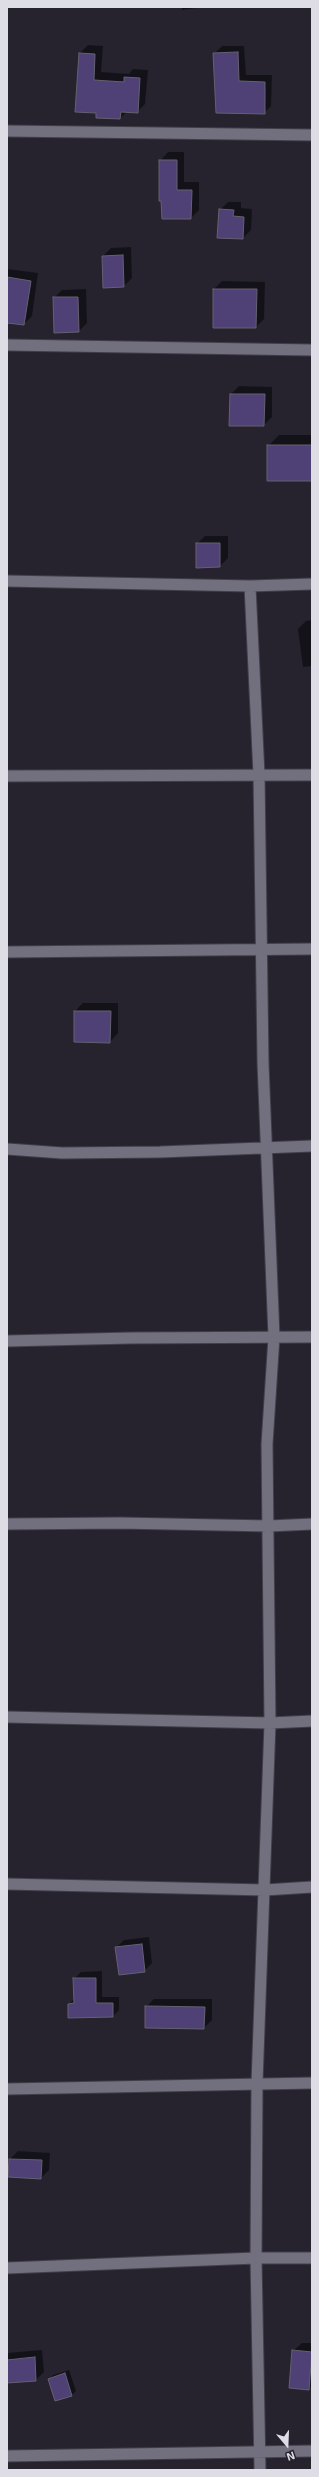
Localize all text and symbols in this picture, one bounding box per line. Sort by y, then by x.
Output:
north arrow [267,2425,307,2465]
text: N [285,2449,297,2464]

